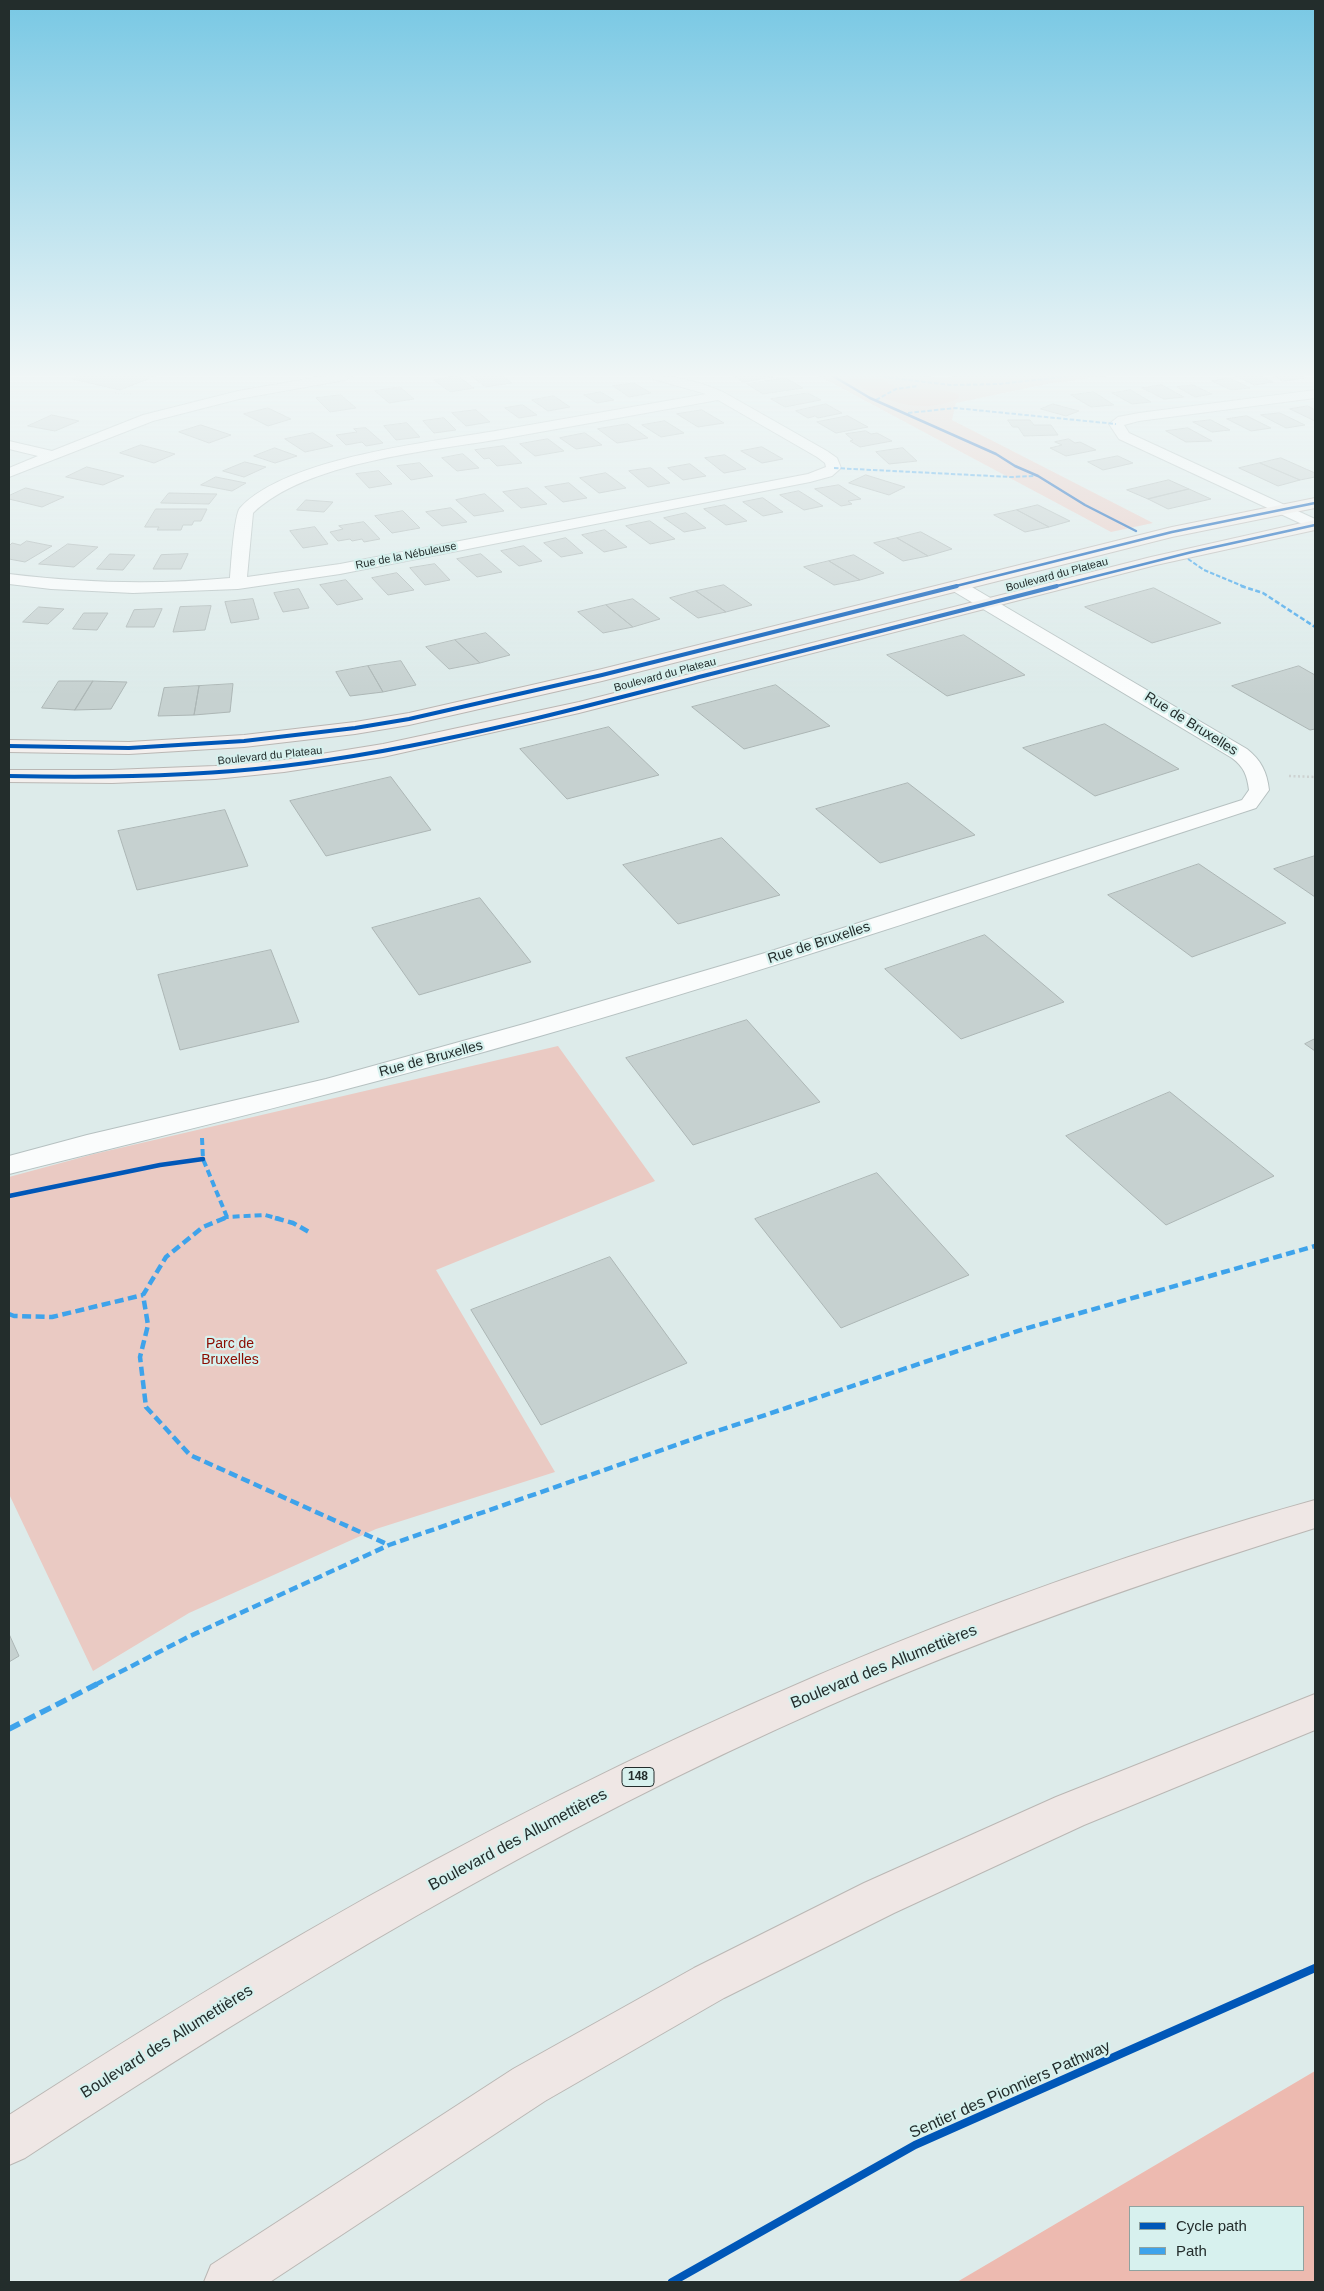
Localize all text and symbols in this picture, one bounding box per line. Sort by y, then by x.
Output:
street label: Rue de la Nébuleuse [354,540,458,572]
street label: Boulevard du Plateau [1004,555,1110,595]
street label: Boulevard du Plateau [612,655,718,695]
street label: Rue de Bruxelles [1141,689,1241,759]
street label: Boulevard du Plateau [217,744,323,768]
street label: Rue de Bruxelles [766,919,872,967]
street label: Rue de Bruxelles [377,1037,485,1081]
park label: Parc de Bruxelles [201,1336,259,1368]
street label: Boulevard des Allumettières [788,1621,980,1713]
road number: 148 [622,1768,654,1786]
street label: Boulevard des Allumettières [426,1785,610,1895]
street label: Boulevard des Allumettières [77,1981,257,2103]
street label: Sentier des Pionniers Pathway [907,2037,1113,2143]
legend [1129,2206,1304,2271]
text: Cycle path [1176,2217,1247,2234]
text: Path [1176,2242,1207,2259]

